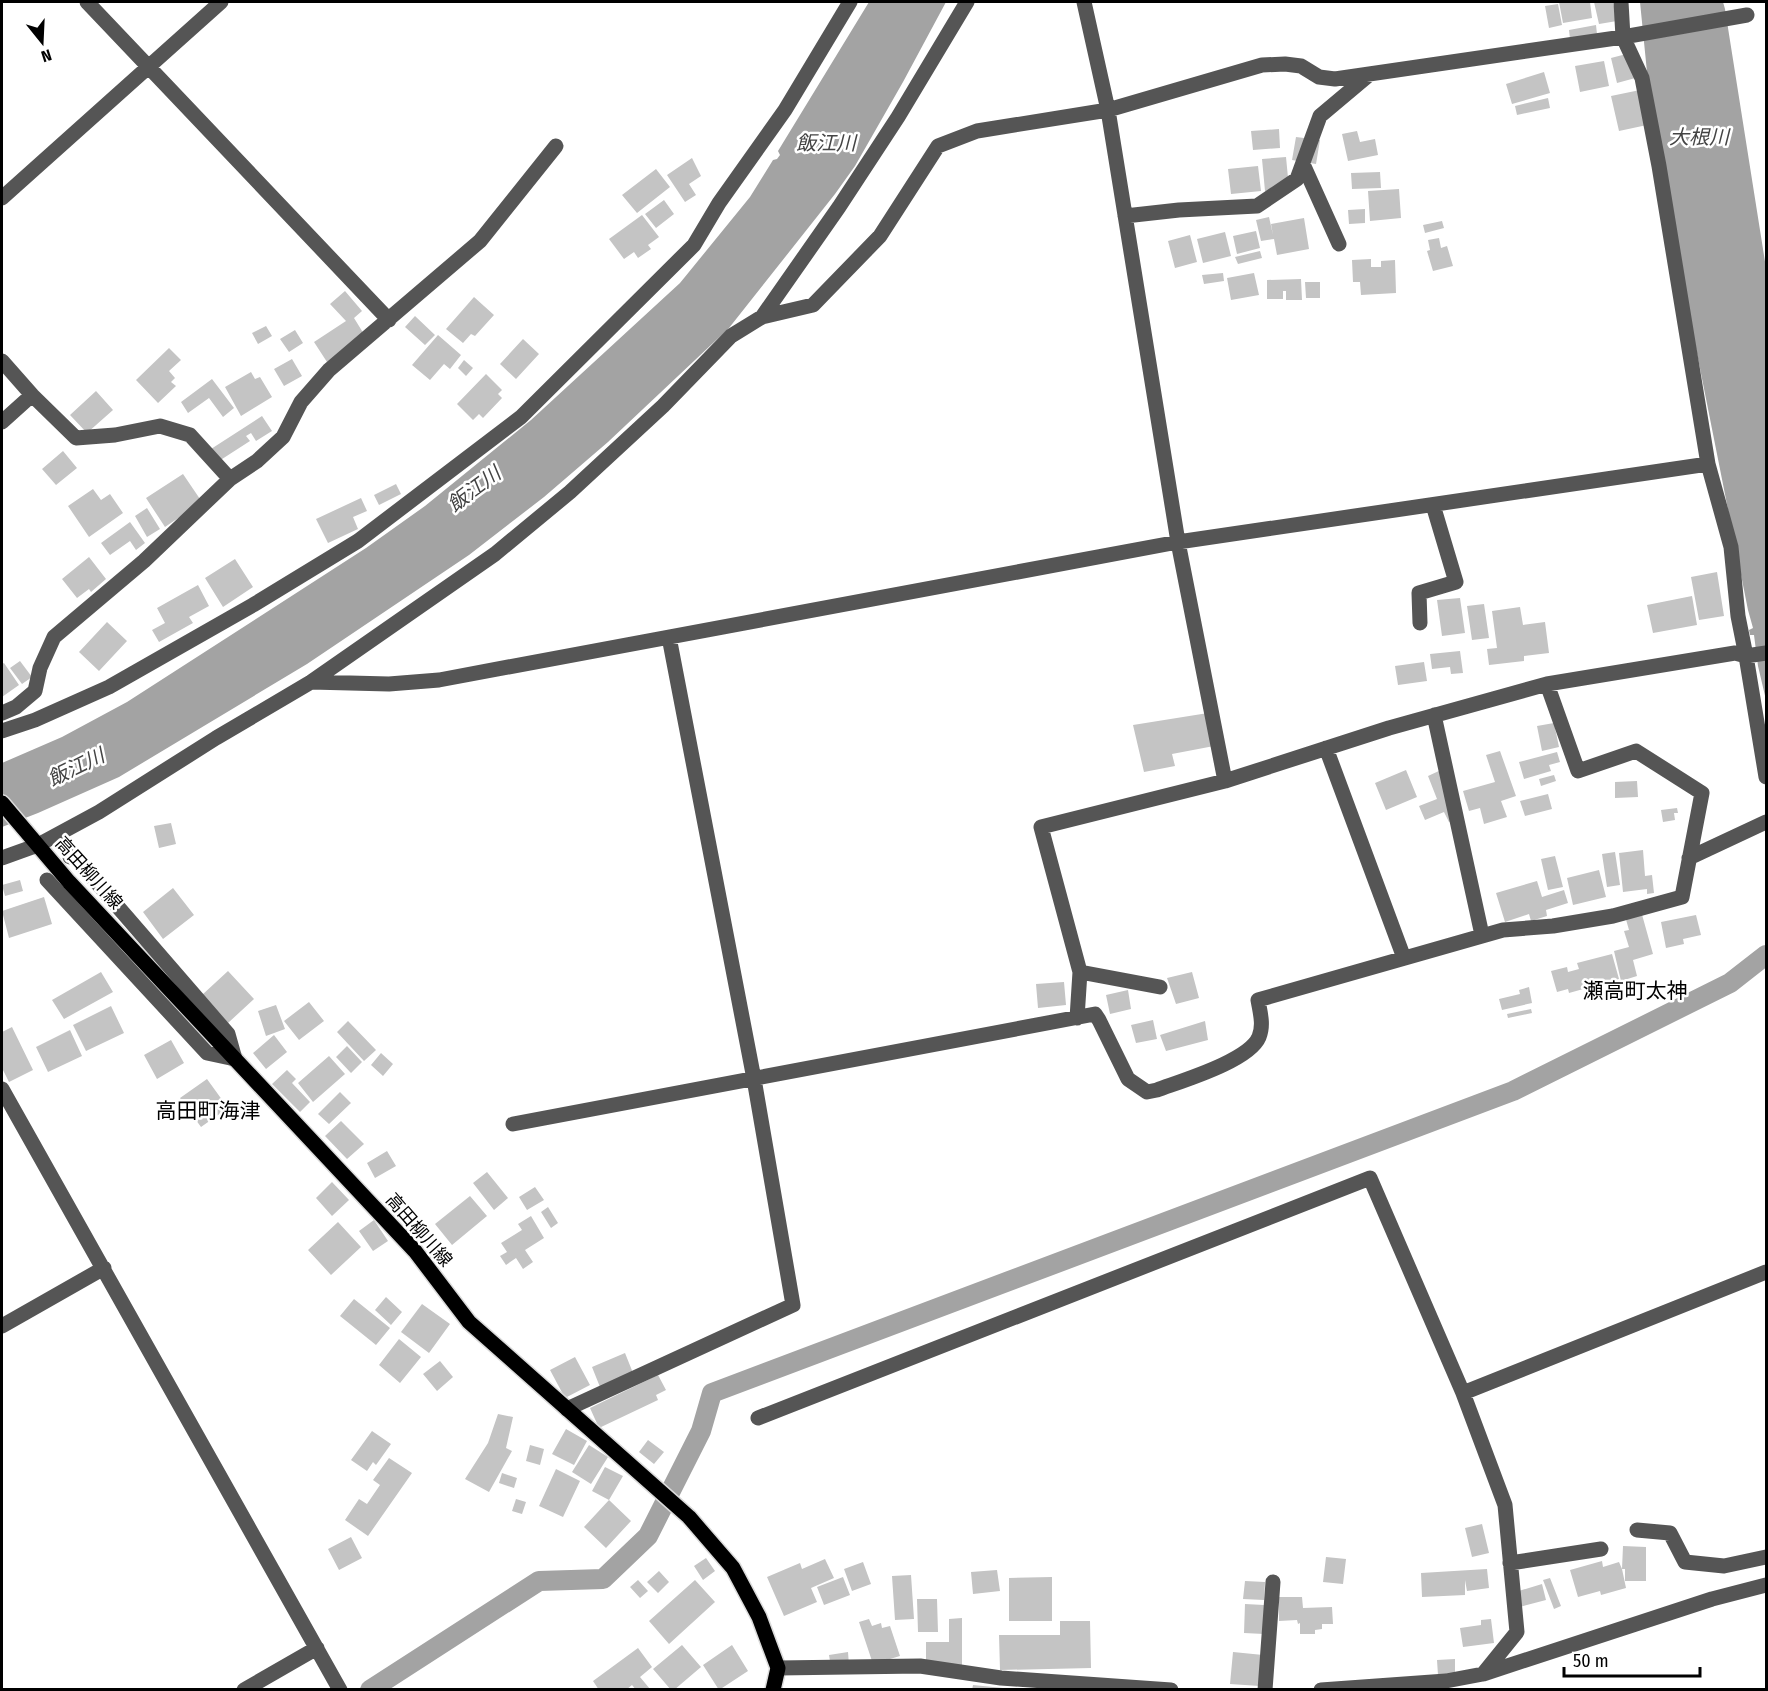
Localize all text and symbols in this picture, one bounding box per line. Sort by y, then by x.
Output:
north arrow [12,12,72,72]
text: N [39,45,54,66]
water label: 大根川 [1669,125,1731,149]
water label: 飯江川 [796,131,858,155]
water label: 飯江川 [443,460,507,517]
water label: 飯江川 [44,742,110,791]
street label: 高田柳川線 [51,832,127,914]
district label: 瀬高町太神 [1583,978,1688,1004]
district label: 高田町海津 [156,1098,261,1124]
street label: 高田柳川線 [381,1189,457,1271]
scale bar [1564,1640,1700,1678]
text: 50 m [1573,1650,1609,1672]

